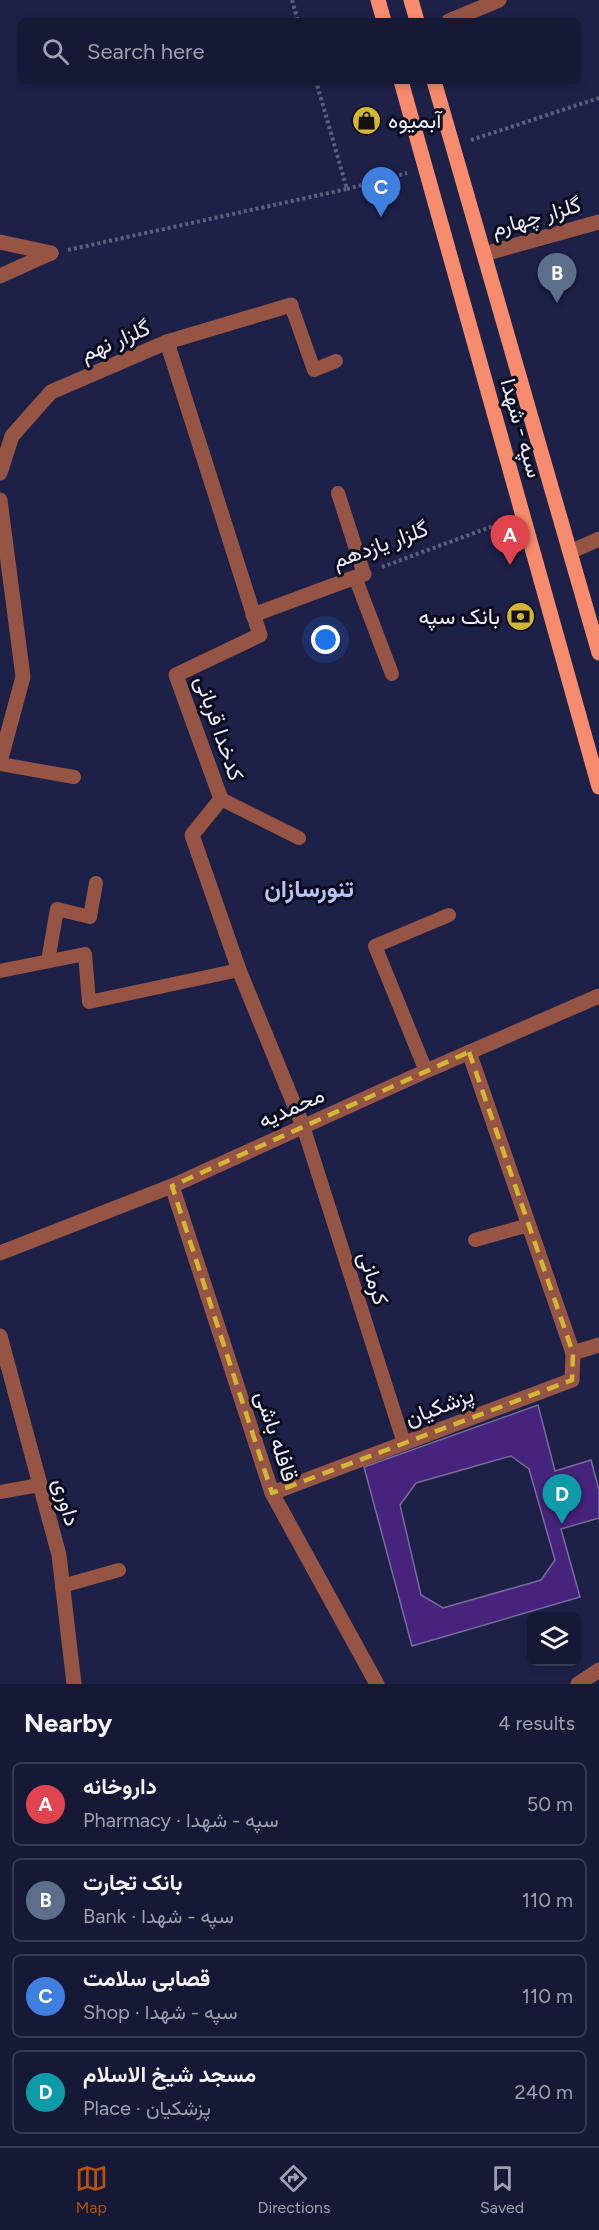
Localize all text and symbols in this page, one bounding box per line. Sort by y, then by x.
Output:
search box [18,18,581,84]
icon: search [39,35,72,68]
text: Search here [87,38,205,65]
shop icon: آبمیوه [351,104,383,136]
place label: آبمیوه [388,107,443,134]
pin: C [362,168,400,217]
street label: گلزار چهارم [488,191,585,243]
pin: B [538,254,576,303]
street label: گلزار نهم [76,314,155,368]
street label: سپه - شهدا [494,375,549,481]
street label: گلزار یازدهم [329,515,432,575]
pin: A [490,516,530,565]
bank icon: بانک سپه [505,600,537,632]
place label: بانک سپه [419,603,500,631]
your location [311,625,340,654]
street label: کدخدا قربانی [189,672,250,784]
district label: تنورسازان [264,874,354,904]
street label: محمدیه [254,1081,328,1134]
street label: کرمانی [352,1248,395,1308]
street label: پزشکیان [401,1381,478,1433]
street label: قافله باشی [249,1387,304,1485]
pin: D [542,1474,582,1524]
street label: داوری [47,1475,86,1529]
map controls [527,1612,581,1666]
button: layers [527,1612,581,1666]
text: Nearby [24,1707,112,1739]
text: 4 results [498,1711,575,1735]
text: داروخانه [83,1773,157,1800]
text: A [38,1792,53,1816]
text: 50 m [527,1792,573,1816]
text: Pharmacy · سپه - شهدا [83,1808,279,1832]
text: بانک تجارت [83,1869,182,1896]
text: B [39,1888,52,1912]
text: 110 m [522,1888,573,1912]
text: Bank · سپه - شهدا [83,1904,234,1928]
text: قصابی سلامت [83,1965,210,1992]
text: C [38,1984,53,2008]
text: 110 m [522,1984,573,2008]
text: Shop · سپه - شهدا [83,2000,237,2024]
text: مسجد شیخ الاسلام [83,2061,256,2088]
text: D [39,2080,53,2104]
text: 240 m [515,2080,573,2104]
text: Place · پزشکیان [83,2096,211,2120]
tab: Map [75,2162,108,2217]
tab: Directions [257,2162,330,2217]
tab: Saved [480,2162,524,2217]

